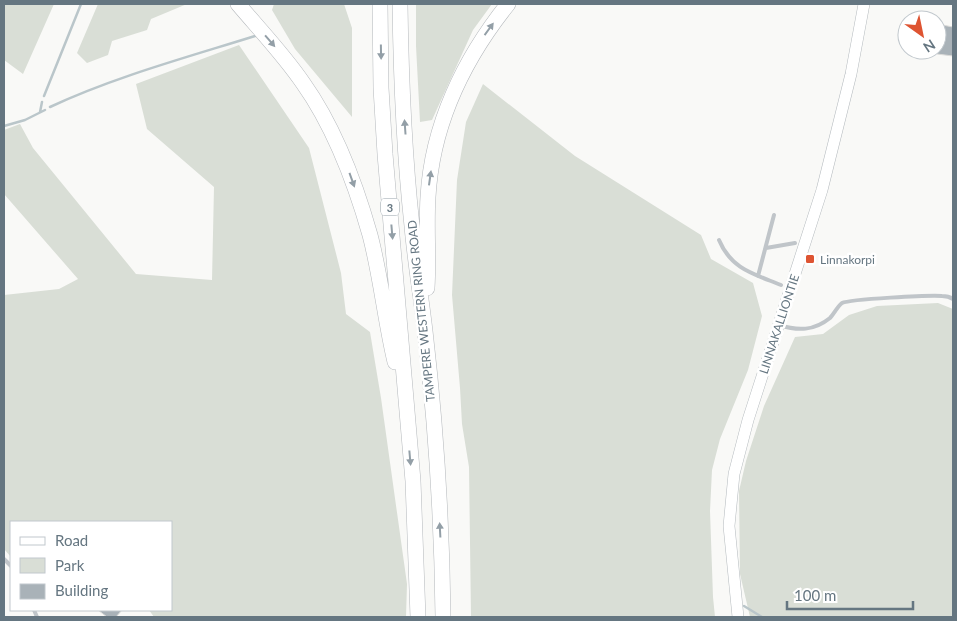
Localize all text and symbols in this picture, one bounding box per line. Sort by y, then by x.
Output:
north arrow [897,10,947,60]
one-way arrow [484,23,495,36]
one-way arrow [264,34,275,47]
text: N [920,36,939,56]
one-way arrow [377,45,385,61]
one-way arrow [400,118,408,134]
one-way arrow [426,170,434,186]
one-way arrow [349,172,356,187]
road number: 3 [381,198,399,216]
street label: TAMPERE WESTERN RING ROAD [404,219,438,403]
one-way arrow [388,224,396,240]
place label: Linnakorpi [820,252,875,267]
marker: Linnakorpi [804,253,816,265]
street label: LINNAKALLIONTIE [756,272,802,376]
one-way arrow [407,450,415,466]
legend [10,521,172,611]
one-way arrow [436,522,444,538]
text: Road [55,531,88,549]
text: Park [55,556,85,574]
scale bar [787,578,913,610]
text: Building [55,581,108,599]
text: 100 m [794,586,836,604]

